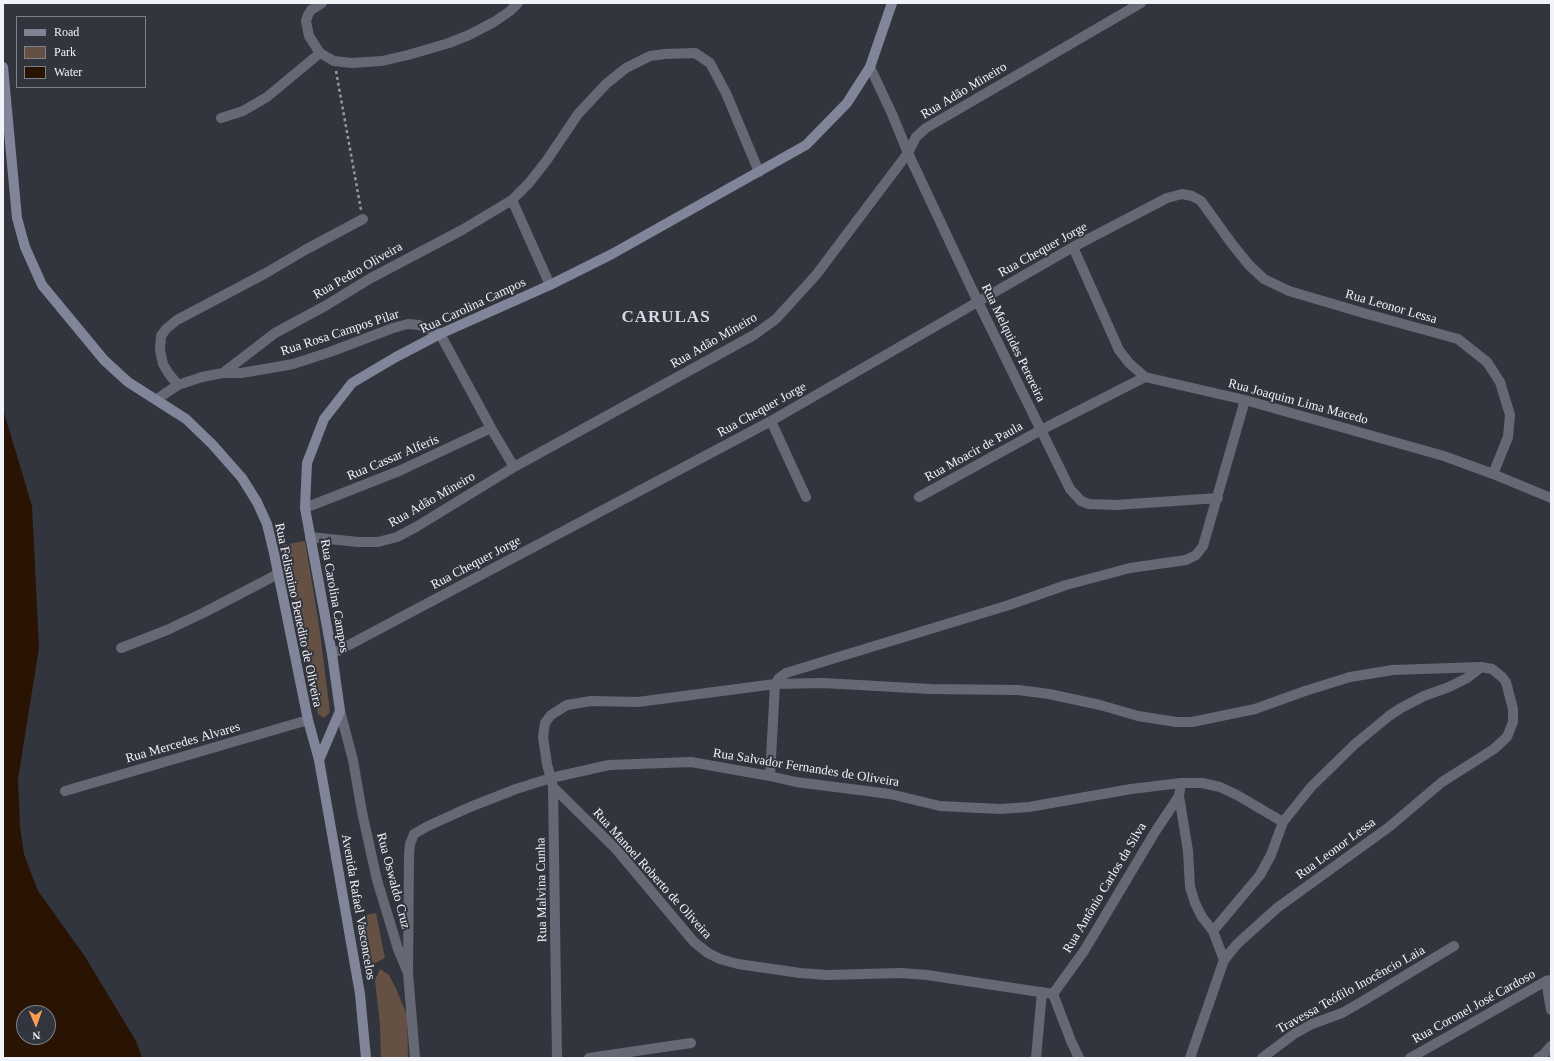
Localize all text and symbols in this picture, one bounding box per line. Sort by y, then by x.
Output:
legend [16,16,146,88]
text: Road [54,25,79,39]
text: Park [54,45,76,59]
street label: Rua Adão Mineiro [918,59,1010,123]
text: Water [54,65,82,79]
street label: Rua Chequer Jorge [996,219,1090,281]
street label: Rua Pedro Oliveira [311,239,405,303]
street label: Rua Carolina Campos [418,275,528,337]
street label: Rua Melquides Perereira [978,282,1048,404]
street label: Rua Leonor Lessa [1343,286,1439,328]
street label: Rua Rosa Campos Pilar [279,306,401,360]
district label: CARULAS [621,308,711,328]
street label: Rua Adão Mineiro [668,310,760,372]
street label: Rua Joaquim Lima Macedo [1226,376,1370,428]
street label: Rua Chequer Jorge [715,379,809,441]
street label: Rua Moacir de Paula [922,419,1026,485]
street label: Rua Cassar Alferis [345,432,441,484]
street label: Rua Adão Mineiro [386,469,478,531]
street label: Rua Felismino Benedito de Oliveira [271,522,325,708]
street label: Rua Chequer Jorge [428,533,524,593]
street label: Rua Carolina Campos [316,538,352,654]
street label: Rua Mercedes Alvares [124,719,242,767]
street label: Rua Salvador Fernandes de Oliveira [712,746,900,790]
street label: Rua Manoel Roberto de Oliveira [589,805,715,943]
street label: Rua Leonor Lessa [1293,815,1379,883]
street label: Rua Antônio Carlos da Silva [1060,820,1150,956]
street label: Rua Oswaldo Cruz [373,831,413,931]
street label: Avenida Rafael Vasconcelos [337,833,379,981]
street label: Rua Malvina Cunha [533,838,551,942]
street label: Travessa Teófilo Inocêncio Laia [1274,943,1428,1037]
street label: Rua Coronel José Cardoso [1410,967,1538,1047]
north arrow [16,1005,56,1045]
text: N [32,1030,41,1042]

